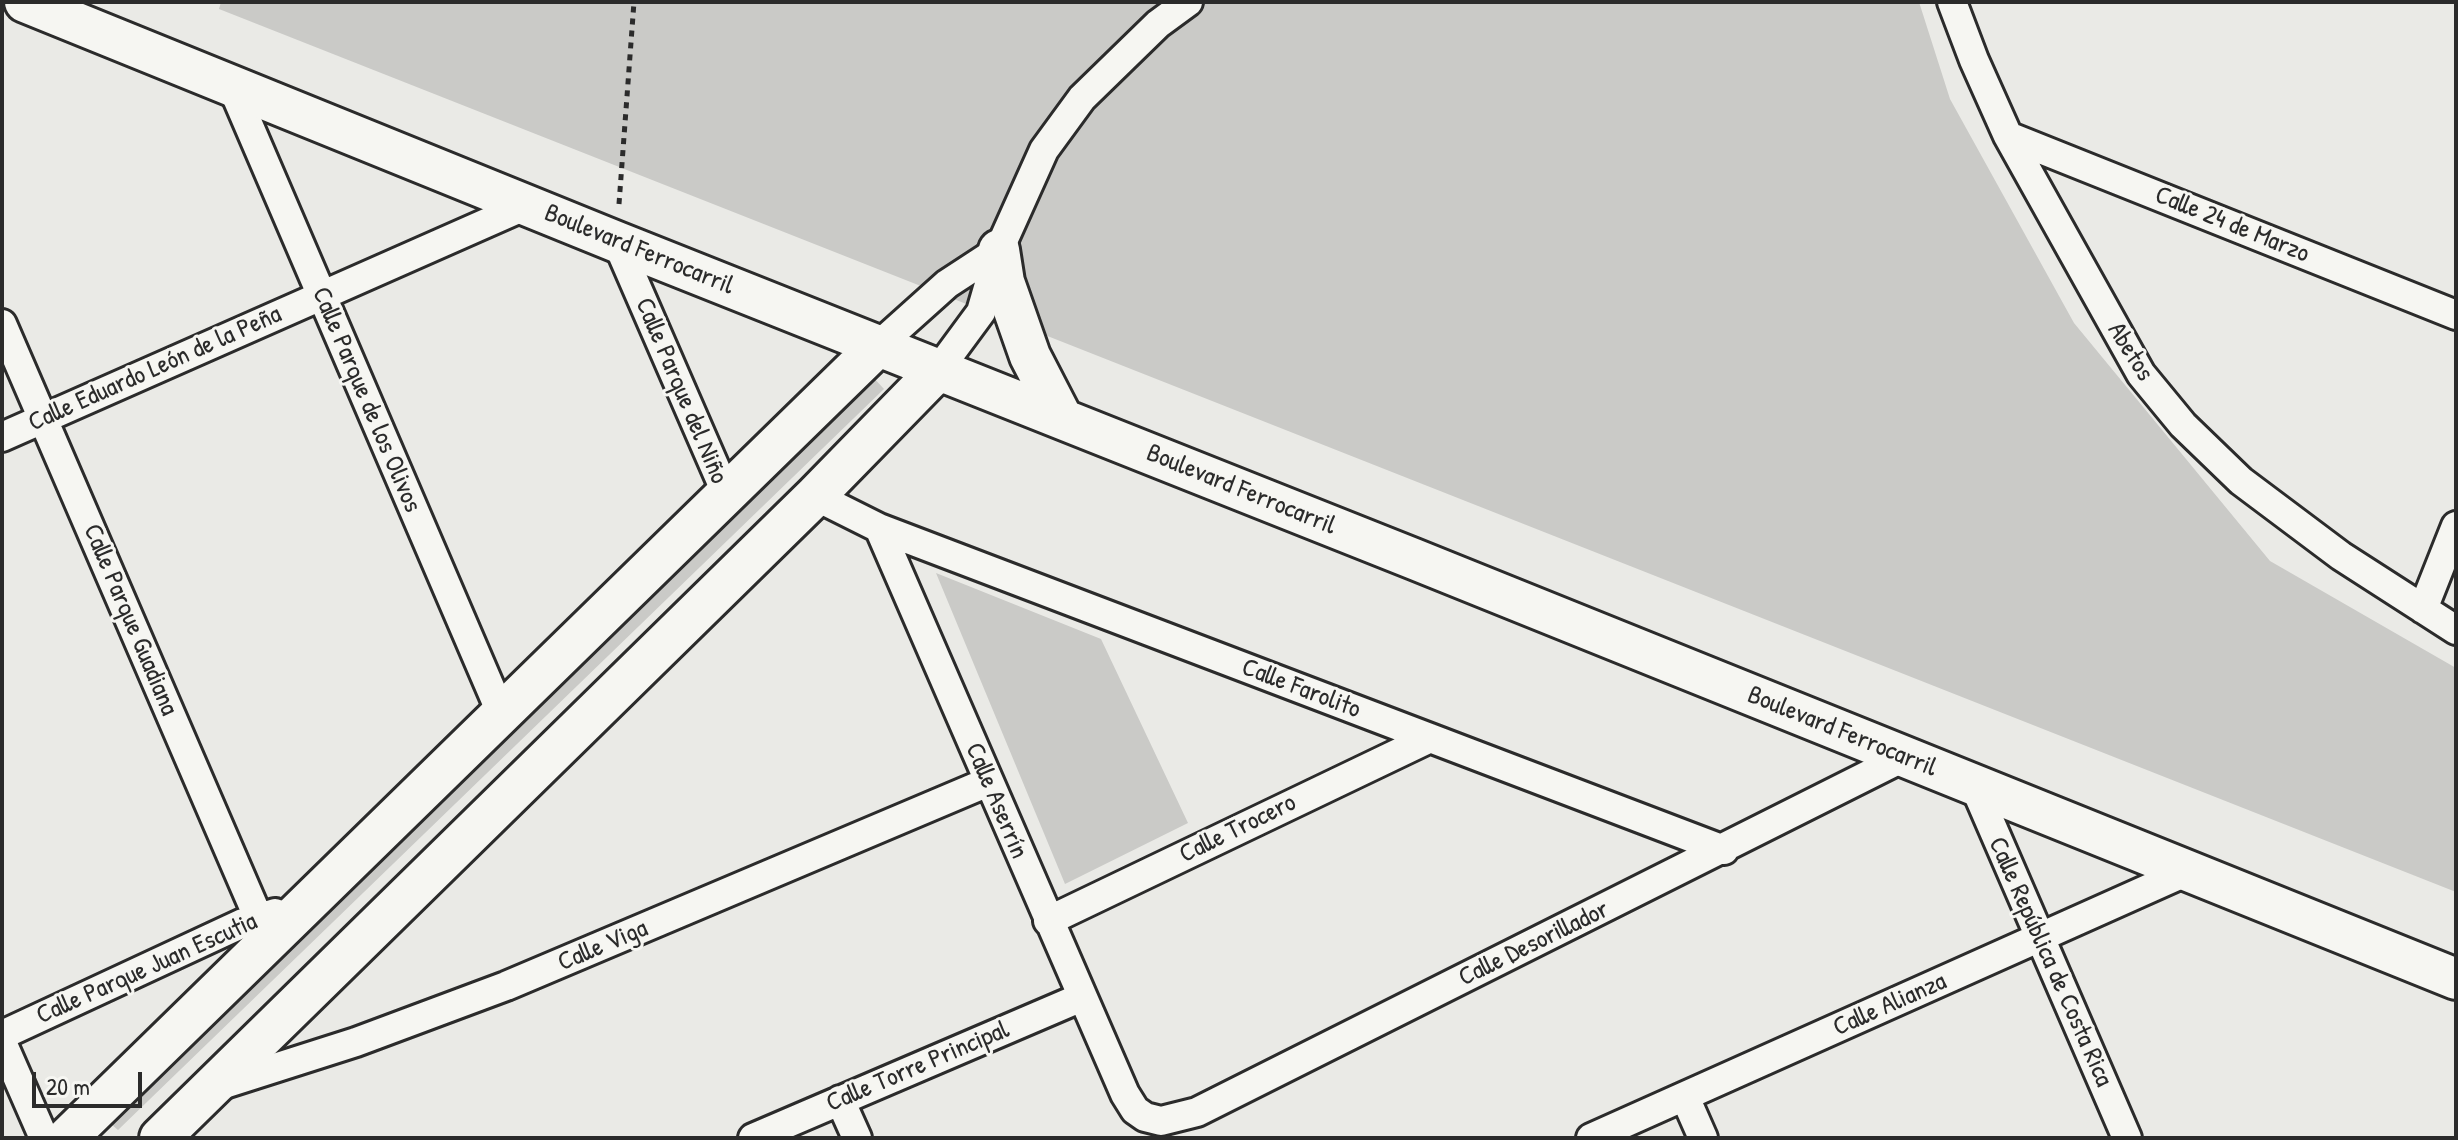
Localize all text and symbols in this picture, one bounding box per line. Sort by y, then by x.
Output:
street label: Calle 24 de Marzo [2150,180,2314,270]
street label: Boulevard Ferrocarril [540,198,738,302]
street label: Calle Parque de los Olivos [304,283,428,517]
street label: Calle Parque del Niño [628,293,734,489]
street label: Calle Eduardo León de la Peña [24,299,286,439]
street label: Abetos [2100,317,2160,387]
street label: Boulevard Ferrocarril [1142,438,1340,542]
street label: Calle Parque Guadiana [76,520,184,720]
street label: Calle Farolito [1237,652,1365,726]
street label: Boulevard Ferrocarril [1743,680,1941,784]
street label: Calle Aserrín [958,738,1034,864]
street label: Calle Trocero [1175,787,1301,871]
street label: Calle República de Costa Rica [1981,833,2119,1091]
street label: Calle Desorillador [1454,894,1614,994]
street label: Calle Parque Juan Escutia [32,906,262,1032]
street label: Calle Viga [554,913,652,979]
street label: Calle Alianza [1829,966,1951,1044]
street label: Calle Torre Principal [822,1015,1014,1119]
scale bar [36,1056,146,1106]
text: 20 m [46,1070,90,1102]

